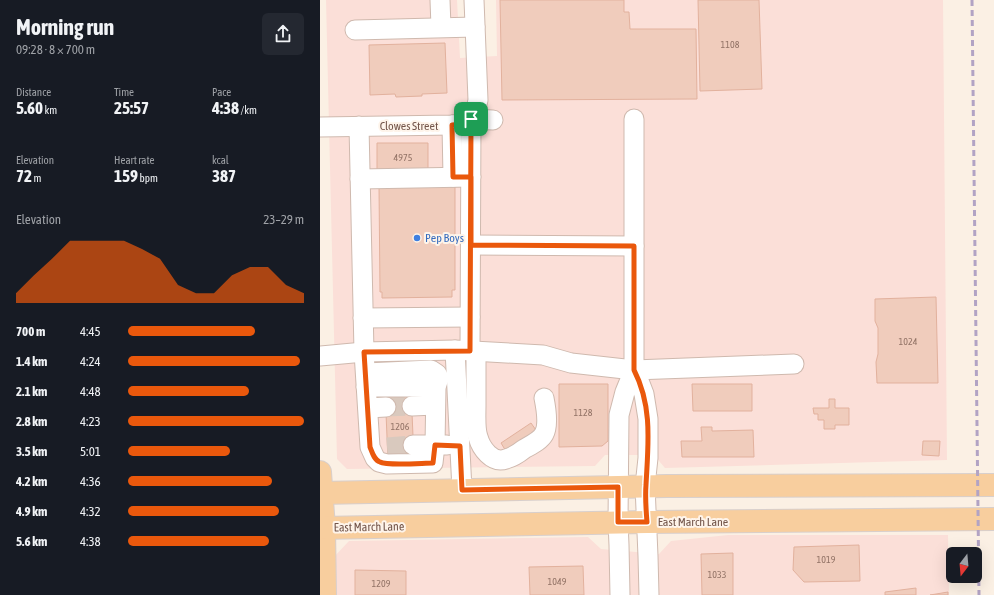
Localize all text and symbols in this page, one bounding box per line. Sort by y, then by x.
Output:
button: share [262,13,304,55]
text: Morning run [16,14,114,40]
house number: 1108 [721,39,740,50]
text: 09:28 · 8 × 700 m [16,42,95,57]
text: Distance [16,86,51,98]
text: Time [114,86,134,98]
text: Pace [212,86,231,98]
text: 5.60 [16,98,43,118]
text: 25:57 [114,98,149,118]
text: 4:38 [212,98,239,118]
pin [454,102,488,136]
text: km [43,104,57,116]
text: /km [239,104,257,116]
icon: arrive [460,108,482,130]
street label: Clowes Street [380,119,439,133]
house number: 4975 [394,152,413,163]
text: Elevation [16,154,54,166]
text: Heart rate [114,154,155,166]
text: kcal [212,154,229,166]
text: 72 [16,166,32,186]
text: 159 [114,166,138,186]
text: 387 [212,166,236,186]
text: m [32,172,41,184]
text: bpm [138,172,158,184]
text: Elevation [16,212,61,227]
text: 23–29 m [263,212,304,227]
place label: Pep Boys [425,231,464,245]
marker: Pep Boys [412,233,422,243]
text: 700 m [16,324,45,339]
text: 4:45 [80,324,101,339]
house number: 1024 [899,336,918,347]
text: 1.4 km [16,354,47,369]
text: 4:24 [80,354,101,369]
text: 2.1 km [16,384,47,399]
text: 4:48 [80,384,101,399]
house number: 1128 [574,407,593,418]
text: 2.8 km [16,414,47,429]
text: 4:23 [80,414,101,429]
house number: 1206 [391,421,410,432]
text: 3.5 km [16,444,47,459]
text: 5:01 [80,444,101,459]
text: 4.2 km [16,474,47,489]
text: 4:36 [80,474,101,489]
text: 4.9 km [16,504,47,519]
text: 4:32 [80,504,101,519]
street label: East March Lane [658,515,728,529]
street label: East March Lane [334,519,404,535]
text: 5.6 km [16,534,47,549]
text: 4:38 [80,534,101,549]
north arrow [946,547,982,583]
map controls [946,547,982,583]
house number: 1019 [817,554,836,565]
house number: 1033 [708,569,727,580]
house number: 1049 [548,576,567,587]
house number: 1209 [372,578,391,589]

